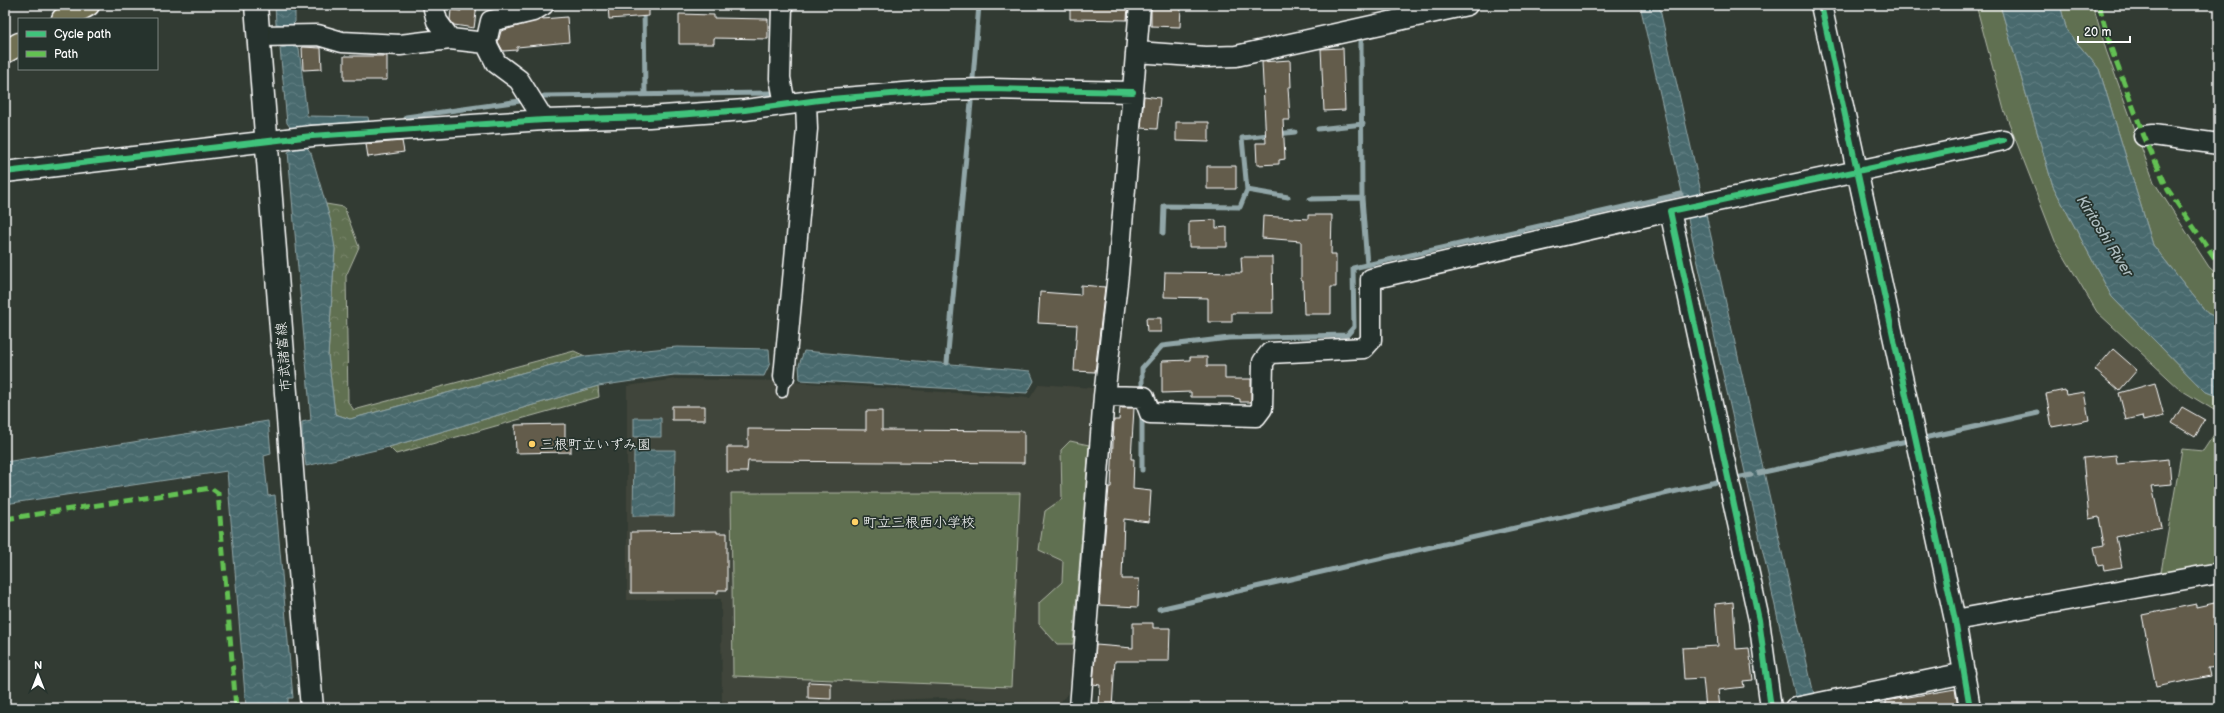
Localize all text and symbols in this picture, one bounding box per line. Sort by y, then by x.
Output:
legend [18,18,158,70]
scale bar [2078,18,2130,44]
text: 20 m [2084,25,2111,40]
text: Cycle path [54,27,111,42]
text: Path [54,47,79,62]
water label: Kiritoshi River [2072,192,2138,282]
street label: 市武諸富線 [273,321,294,392]
place label: 三根町立いずみ園 [540,436,651,453]
marker: 三根町立いずみ園 [527,439,537,449]
place label: 町立三根西小学校 [863,514,975,531]
marker: 町立三根西小学校 [850,517,860,527]
north arrow [18,655,58,695]
text: N [34,659,42,672]

